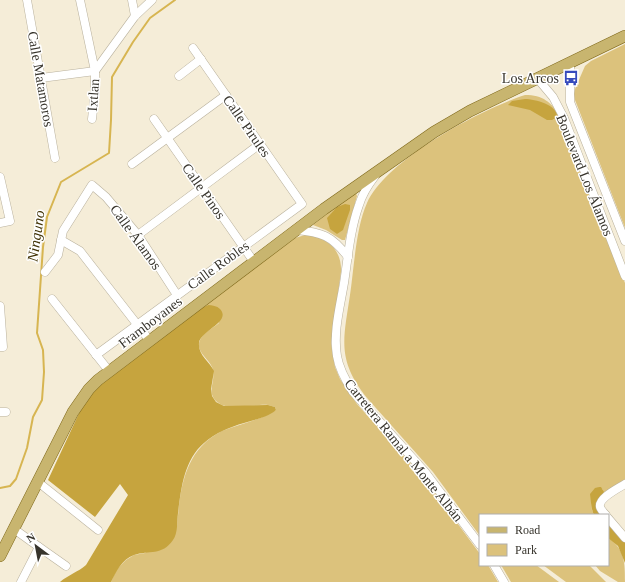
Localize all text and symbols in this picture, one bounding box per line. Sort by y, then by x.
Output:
street label: Calle Matamoros [25,30,56,128]
bus stop icon: Los Arcos [562,69,580,87]
place label: Los Arcos [502,71,559,86]
street label: Ixtlan [85,78,102,112]
street label: Calle Pirules [220,93,273,160]
street label: Boulevard Los Álamos [553,112,617,238]
street label: Calle Pinos [179,161,228,222]
street label: Calle Álamos [107,201,165,273]
water label: Ninguno [24,209,48,264]
street label: Calle Robles [185,238,252,293]
street label: Framboyanes [116,294,185,351]
street label: Carretera Ramal a Monte Albán [342,376,466,525]
legend [479,514,609,566]
text: Road [515,523,540,537]
north arrow [16,526,56,566]
text: N [24,530,37,545]
text: Park [515,543,537,557]

